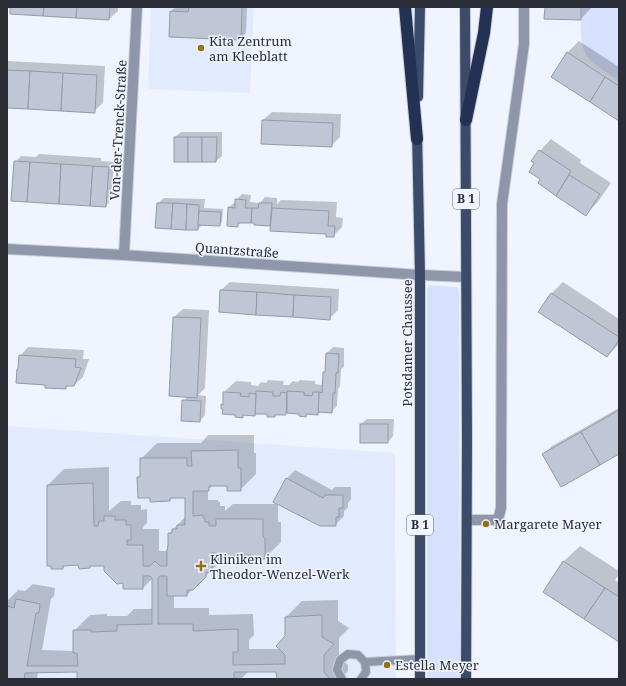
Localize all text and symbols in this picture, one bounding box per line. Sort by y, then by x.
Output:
place label: Kita Zentrum am Kleeblatt [209,32,292,65]
marker: Kita Zentrum am Kleeblatt [196,43,206,53]
street label: Von-der-Trenck-Straße [105,59,131,201]
road number: B 1 [453,189,479,209]
street label: Quantzstraße [195,238,279,262]
street label: Potsdamer Chaussee [398,279,416,407]
road number: B 1 [407,515,433,535]
place label: Margarete Mayer [494,515,602,533]
marker: Margarete Mayer [481,519,491,529]
place label: Kliniken im Theodor-Wenzel-Werk [210,550,350,583]
marker: Kliniken im Theodor-Wenzel-Werk [195,560,207,572]
place label: Estella Meyer [395,656,479,674]
marker: Estella Meyer [382,660,392,670]

